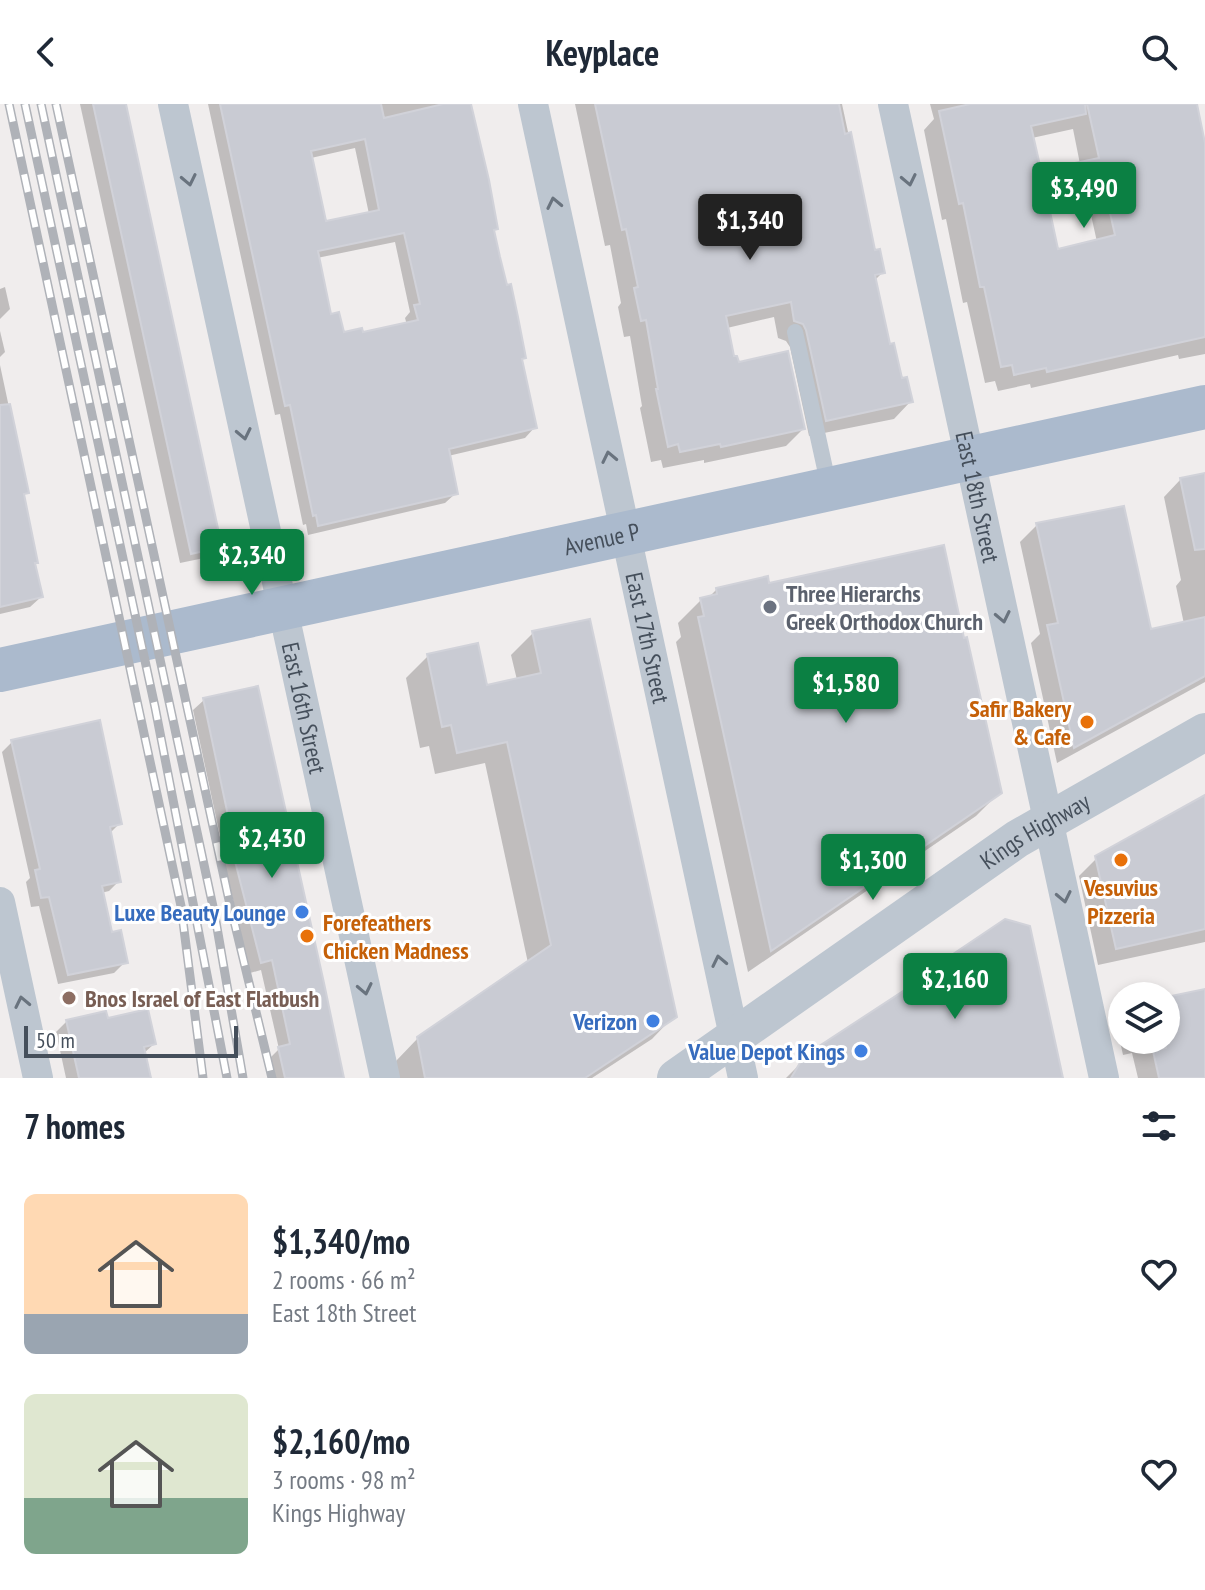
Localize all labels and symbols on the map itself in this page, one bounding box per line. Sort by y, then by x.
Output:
pin: $3,490 [1019,162,1149,230]
one-way arrow [180,173,197,187]
one-way arrow [900,173,917,187]
pin: $1,340 [685,194,815,262]
one-way arrow [546,196,563,210]
one-way arrow [235,427,252,441]
street label: East 18th Street [949,428,1007,566]
one-way arrow [601,451,618,464]
street label: Avenue P [561,515,643,562]
pin: $2,340 [187,529,317,597]
street label: East 17th Street [619,569,677,706]
place label: Three Hierarchs Greek Orthodox Church [786,578,983,637]
marker: Three Hierarchs Greek Orthodox Church [761,598,779,616]
one-way arrow [994,609,1011,623]
street label: East 16th Street [275,639,334,777]
pin: $1,580 [781,657,911,725]
place label: Safir Bakery & Cafe [969,693,1071,752]
marker: Safir Bakery & Cafe [1078,713,1096,731]
street label: Kings Highway [974,785,1095,876]
pin: $2,430 [207,812,337,880]
pin: $1,300 [808,834,938,902]
marker: Vesuvius Pizzeria [1112,851,1130,869]
place label: Vesuvius Pizzeria [1083,872,1158,931]
one-way arrow [1055,890,1072,904]
place label: Luxe Beauty Lounge [114,897,286,928]
marker: Luxe Beauty Lounge [293,903,311,921]
place label: Forefeathers Chicken Madness [323,907,469,966]
marker: Forefeathers Chicken Madness [298,927,316,945]
pin: $2,160 [890,953,1020,1021]
one-way arrow [711,955,728,968]
one-way arrow [356,982,373,996]
place label: Bnos Israel of East Flatbush [85,983,319,1014]
marker: Bnos Israel of East Flatbush [60,989,78,1007]
one-way arrow [14,995,31,1008]
place label: Verizon [572,1006,637,1037]
marker: Verizon [644,1012,662,1030]
scale bar [24,1022,238,1058]
place label: Value Depot Kings [687,1036,845,1067]
marker: Value Depot Kings [852,1042,870,1060]

